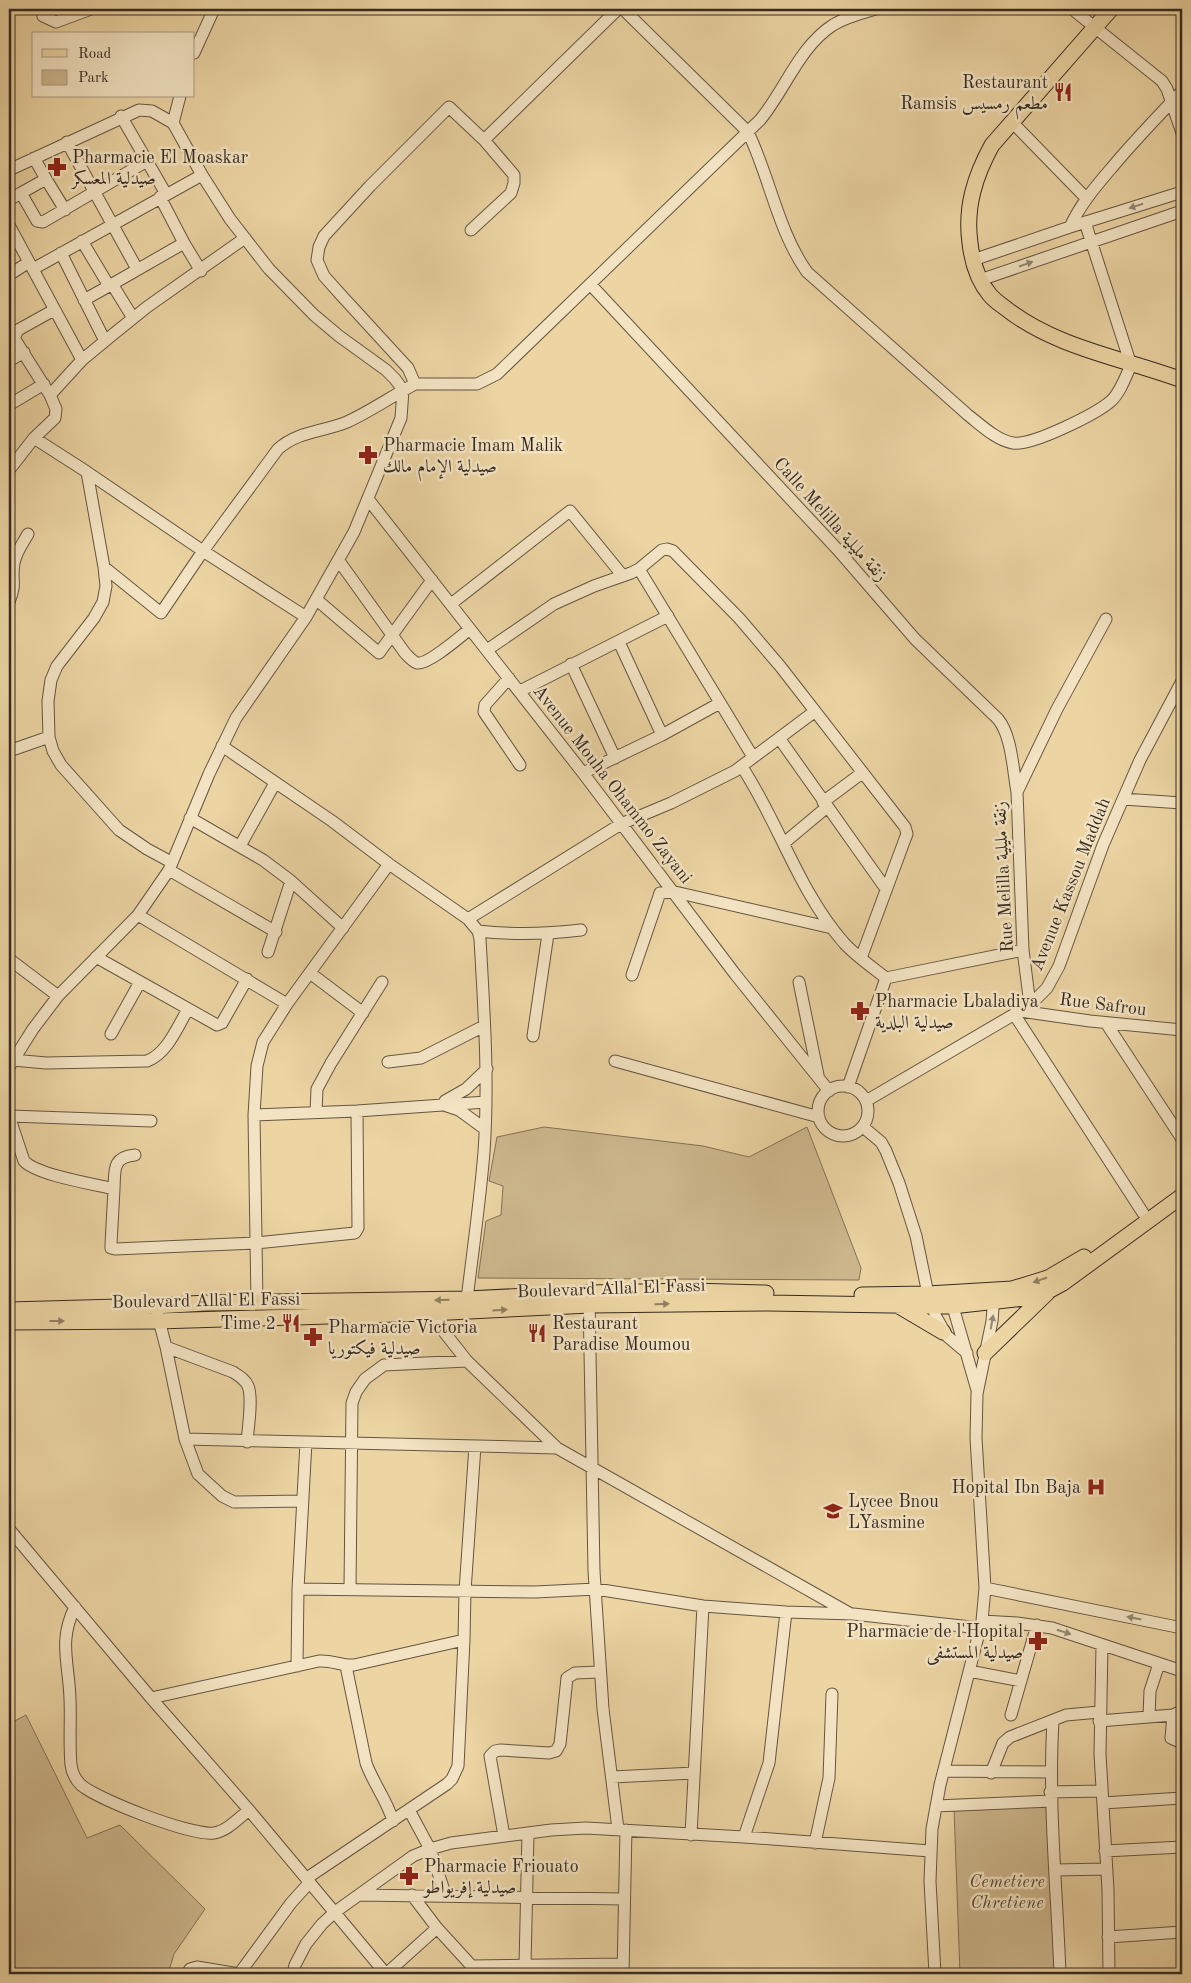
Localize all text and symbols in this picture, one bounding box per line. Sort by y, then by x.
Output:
legend [32,32,195,98]
text: Road [78,47,112,62]
text: Park [78,71,109,86]
place label: Restaurant Ramsis مطعم رمسيس [900,74,1048,120]
restaurant icon: Restaurant Ramsis مطعم رمسيس [1052,81,1074,103]
place label: Pharmacie El Moaskar صيدلية المعسكر [70,149,249,190]
pharmacy icon: Pharmacie El Moaskar صيدلية المعسكر [46,156,68,178]
one-way arrow [1128,203,1143,211]
one-way arrow [1019,260,1034,268]
place label: Pharmacie Imam Malik صيدلية الإمام مالك [383,437,563,482]
pharmacy icon: Pharmacie Imam Malik صيدلية الإمام مالك [357,444,379,466]
street label: Calle Melilla زنقة مليلية [769,454,890,586]
street label: Avenue Mouha Ohammo Zayani [529,682,695,887]
street label: Avenue Kassou Maddah [1028,795,1114,974]
street label: Rue Melilla زنقة مليلية [991,801,1018,953]
street label: Rue Safrou [1058,991,1148,1019]
place label: Pharmacie Lbaladiya صيدلية البلدية [875,993,1039,1033]
pharmacy icon: Pharmacie Lbaladiya صيدلية البلدية [849,1000,871,1022]
street label: Boulevard Allal El Fassi [516,1277,706,1301]
one-way arrow [1032,1277,1047,1285]
street label: Boulevard Allal El Fassi [111,1290,301,1312]
one-way arrow [434,1296,450,1304]
one-way arrow [654,1300,670,1308]
one-way arrow [492,1305,508,1313]
restaurant icon: Time 2 [280,1312,302,1334]
one-way arrow [988,1314,996,1330]
place label: Time 2 [220,1315,276,1333]
place label: Restaurant Paradise Moumou [552,1315,691,1354]
one-way arrow [50,1317,66,1325]
place label: Pharmacie Victoria صيدلية فيكتوريا [328,1319,478,1359]
restaurant icon: Restaurant Paradise Moumou [526,1322,548,1344]
pharmacy icon: Pharmacie Victoria صيدلية فيكتوريا [302,1326,324,1348]
hospital icon: Hopital Ibn Baja [1085,1476,1107,1498]
place label: Hopital Ibn Baja [952,1479,1081,1497]
place label: Lycee Bnou LYasmine [848,1493,939,1532]
school or university icon: Lycee Bnou LYasmine [822,1500,844,1522]
one-way arrow [1127,1614,1142,1622]
place label: Pharmacie de l'Hopital صيدلية المستشفى [846,1623,1023,1665]
one-way arrow [1057,1629,1072,1637]
pharmacy icon: Pharmacie de l'Hopital صيدلية المستشفى [1027,1630,1049,1652]
place label: Pharmacie Friouato صيدلية إفريواطو [422,1858,579,1899]
pharmacy icon: Pharmacie Friouato صيدلية إفريواطو [398,1865,420,1887]
park label: Cemetiere Chretiene [969,1873,1045,1912]

